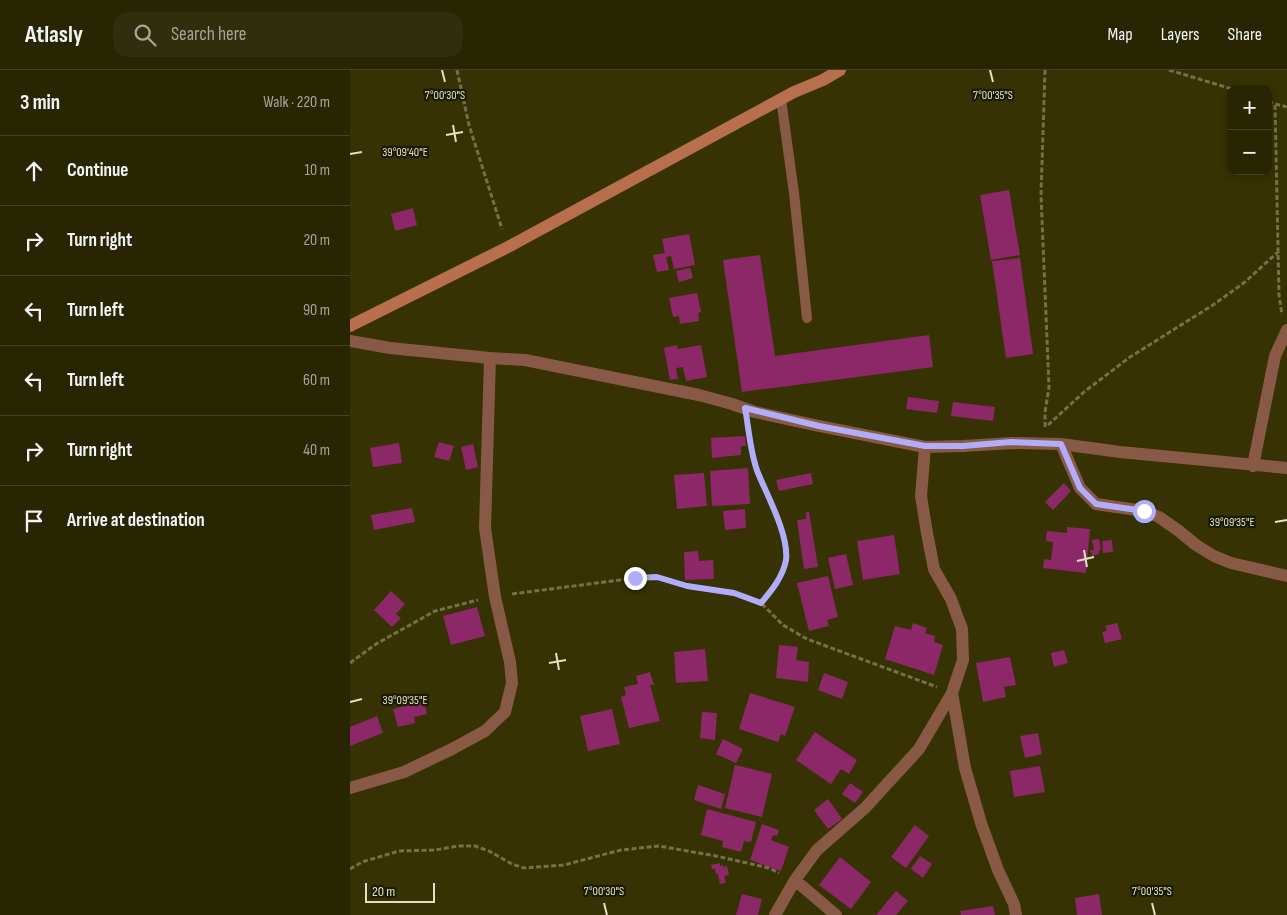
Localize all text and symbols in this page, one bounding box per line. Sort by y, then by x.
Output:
search box [113,12,463,57]
text: Atlasly [25,20,83,49]
icon: search [131,21,159,49]
text: Search here [171,23,246,46]
text: Map [1108,24,1133,45]
text: Layers [1161,24,1200,45]
text: Share [1228,24,1262,45]
map controls [1227,85,1272,175]
button: + [1227,85,1272,130]
text: 7°00'30"S [425,88,465,103]
text: 7°00'35"S [973,88,1013,103]
text: 3 min [20,90,60,115]
text: Walk · 220 m [263,93,330,112]
button: − [1227,130,1272,175]
text: 39°09'40"E [382,145,428,160]
icon: ahead [20,157,48,185]
text: Continue [67,159,128,182]
text: 10 m [304,161,330,180]
icon: right [20,227,48,255]
text: Turn right [67,229,132,252]
text: 20 m [303,231,330,250]
icon: left [20,297,48,325]
text: Turn left [67,299,124,322]
text: 90 m [303,301,330,320]
icon: left [20,367,48,395]
text: Turn left [67,369,124,392]
text: 60 m [303,371,330,390]
icon: right [20,437,48,465]
text: Turn right [67,439,132,462]
text: 40 m [303,441,330,460]
route start [1133,500,1156,523]
icon: arrive [20,507,48,535]
text: Arrive at destination [67,509,205,532]
text: 39°09'35"E [1210,515,1254,530]
route end [624,567,647,590]
text: 39°09'35"E [383,693,427,708]
scale bar [365,880,435,903]
text: 20 m [372,883,395,900]
text: 7°00'30"S [584,884,624,899]
text: 7°00'35"S [1132,884,1172,899]

